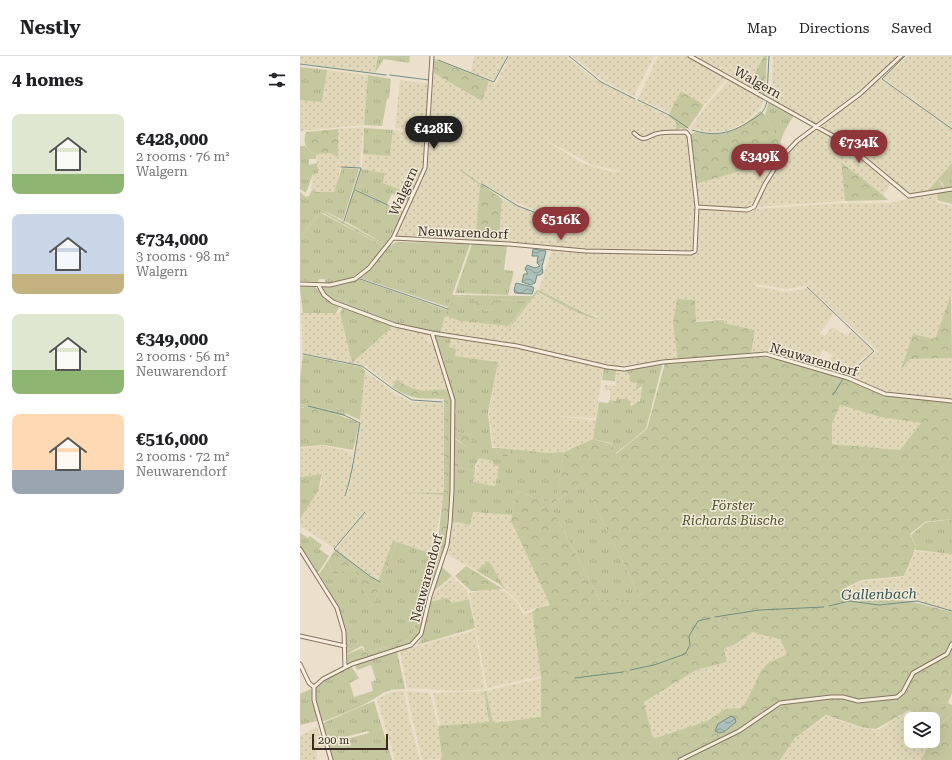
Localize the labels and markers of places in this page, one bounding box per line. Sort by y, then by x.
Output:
pin: €428K [406,116,462,150]
pin: €734K [831,130,887,164]
pin: €349K [732,144,788,178]
pin: €516K [533,207,589,241]

